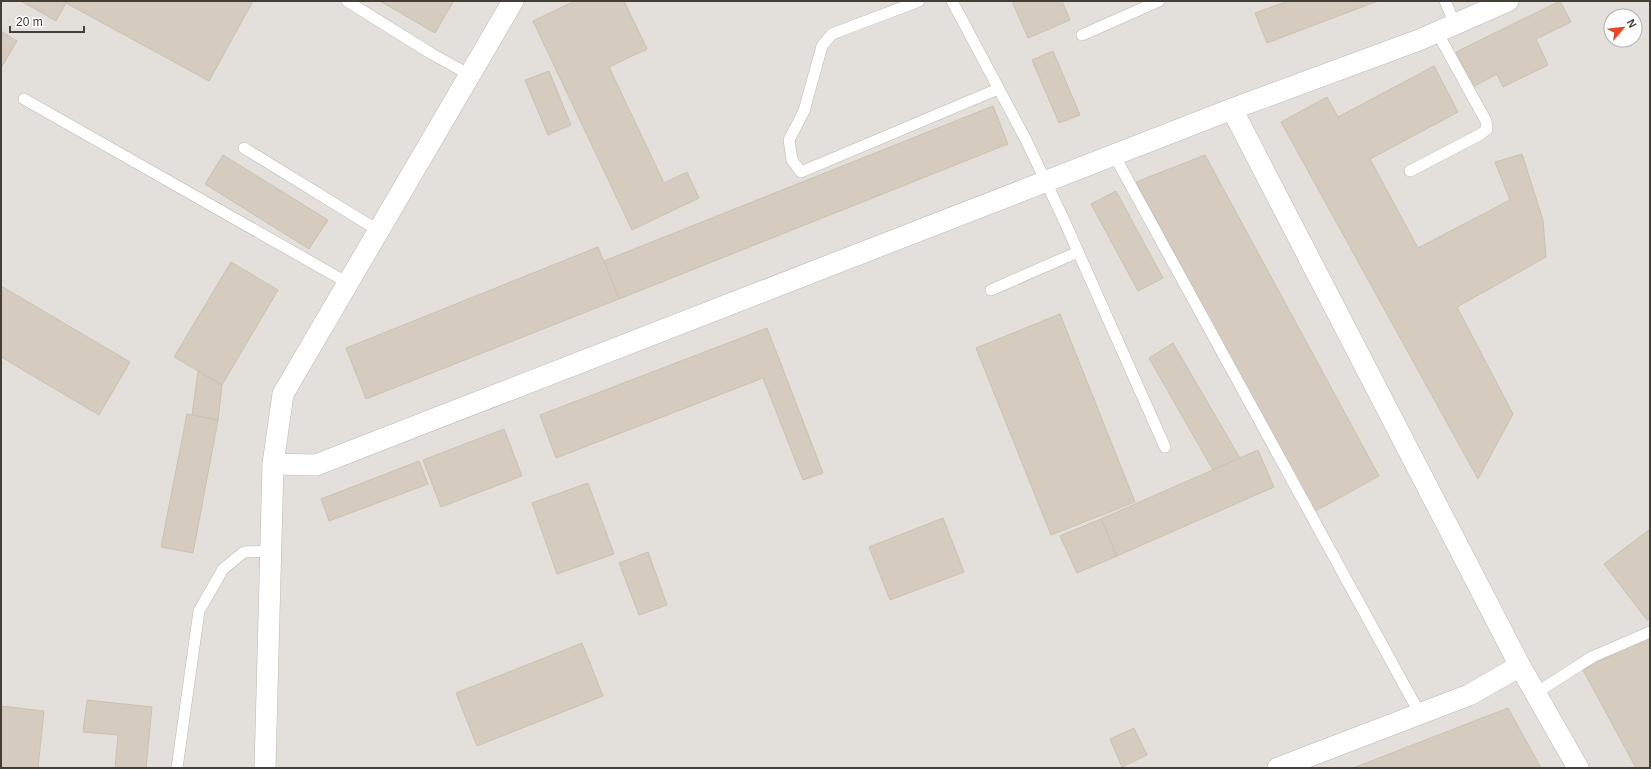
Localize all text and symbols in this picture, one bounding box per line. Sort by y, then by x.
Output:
scale bar [10,8,84,34]
north arrow [1603,8,1643,48]
text: 20 m [16,15,43,29]
text: N [1625,17,1639,30]

